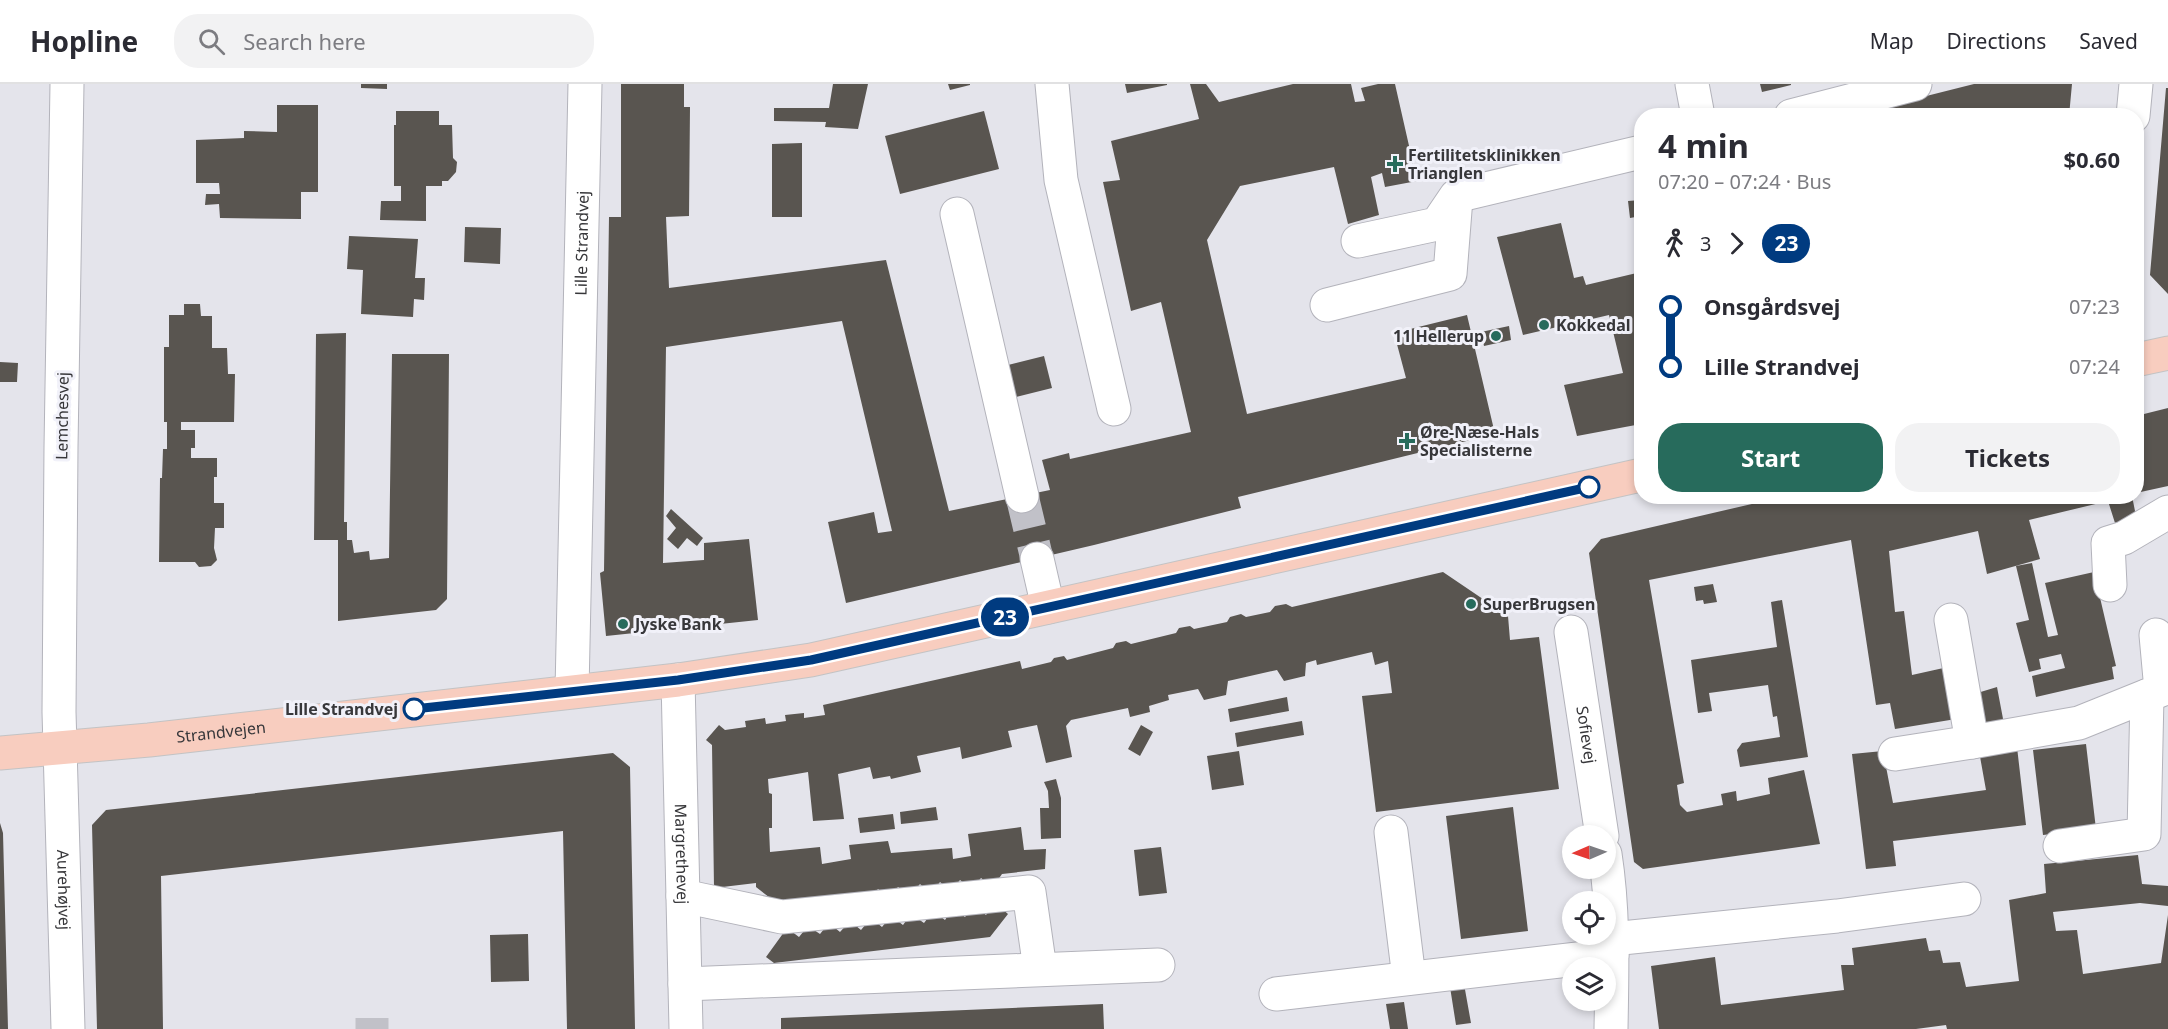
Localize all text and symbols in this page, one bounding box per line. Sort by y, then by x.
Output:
search box [174,14,594,68]
text: Hopline [30,22,138,60]
icon: search [195,25,228,58]
text: Search here [243,26,366,56]
text: Map [1870,27,1914,55]
text: Directions [1947,27,2046,55]
text: Saved [2079,27,2138,55]
text: 4 min [1658,123,1749,168]
place label: Fertilitetsklinikken Trianglen [1408,144,1561,184]
text: $0.60 [2063,144,2120,174]
marker: Fertilitetsklinikken Trianglen [1386,155,1404,173]
text: 07:20 – 07:24 · Bus [1658,168,1831,195]
street label: Lille Strandvej [569,190,594,296]
icon: walk [1658,227,1691,260]
icon: forward [1720,227,1753,260]
text: 23 [1774,229,1798,257]
text: 3 [1700,230,1711,257]
text: Onsgårdsvej [1704,291,1840,321]
text: 07:23 [2069,293,2120,320]
place label: Kokkedal [1556,314,1630,336]
marker: Kokkedal [1537,318,1551,332]
place label: 11 Hellerup [1393,325,1484,347]
marker: 11 Hellerup [1489,329,1503,343]
text: Lille Strandvej [1704,351,1860,381]
text: 07:24 [2069,353,2120,380]
street label: Lemchesvej [50,372,74,460]
place label: Øre-Næse-Hals Specialisterne [1420,421,1539,461]
button: Start [1658,423,1883,492]
button: Tickets [1895,423,2120,492]
marker: Øre-Næse-Hals Specialisterne [1398,432,1416,450]
unlabelled marker [1578,476,1600,498]
place label: SuperBrugsen [1483,593,1595,615]
marker: SuperBrugsen [1464,597,1478,611]
line badge: 23 [978,598,1032,636]
text: 23 [993,603,1017,631]
place label: Jyske Bank [633,613,722,635]
marker: Jyske Bank [616,617,630,631]
place label: Lille Strandvej [285,698,398,720]
marker: Lille Strandvej [403,698,425,720]
street label: Sofievej [1571,704,1602,765]
street label: Strandvejen [175,716,267,748]
street label: Margrethevej [670,803,694,905]
north arrow [1562,825,1616,879]
map controls [1562,825,1616,1011]
street label: Aurehøjvej [52,849,76,930]
button: locate [1562,891,1616,945]
button: layers [1562,957,1616,1011]

